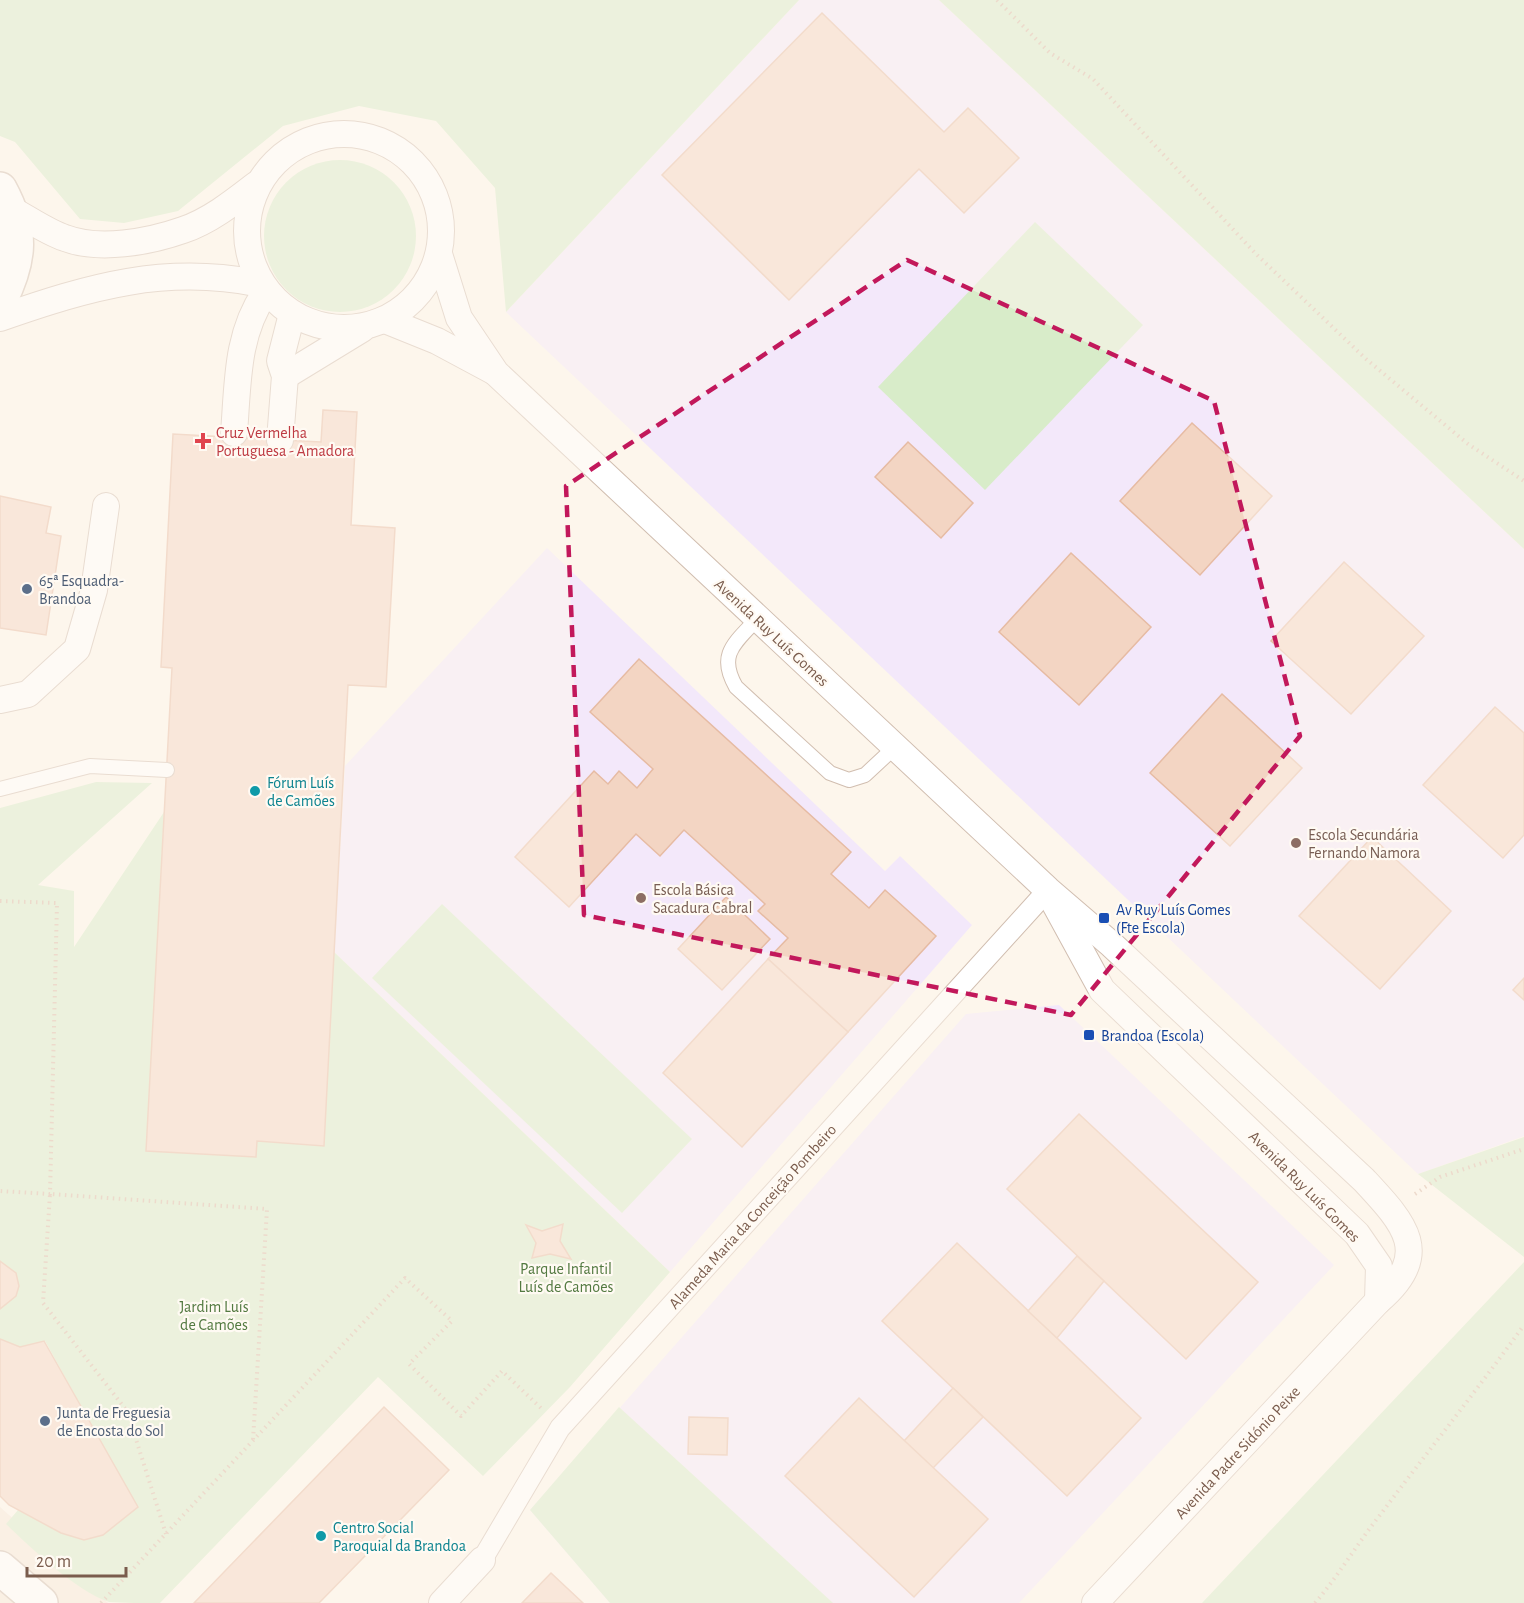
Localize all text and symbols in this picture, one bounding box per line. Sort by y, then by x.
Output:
place label: Cruz Vermelha Portuguesa - Amadora [216,425,354,459]
marker: Cruz Vermelha Portuguesa - Amadora [194,432,212,450]
place label: 65ª Esquadra- Brandoa [39,573,124,607]
street label: Avenida Ruy Luís Gomes [710,576,832,690]
marker: 65ª Esquadra- Brandoa [20,582,34,596]
place label: Fórum Luís de Camões [267,775,335,809]
marker: Fórum Luís de Camões [248,784,262,798]
place label: Escola Secundária Fernando Namora [1308,827,1420,861]
marker: Escola Secundária Fernando Namora [1289,836,1303,850]
place label: Escola Básica Sacadura Cabral [653,882,752,916]
marker: Escola Básica Sacadura Cabral [634,891,648,905]
place label: Av Ruy Luís Gomes (Fte Escola) [1116,902,1231,936]
marker: Av Ruy Luís Gomes (Fte Escola) [1097,911,1111,925]
marker: Brandoa (Escola) [1082,1028,1096,1042]
place label: Brandoa (Escola) [1101,1028,1205,1044]
street label: Alameda Maria da Conceição Pombeiro [666,1121,840,1312]
street label: Avenida Ruy Luís Gomes [1245,1128,1363,1246]
park label: Parque Infantil Luís de Camões [518,1261,614,1295]
park label: Jardim Luís de Camões [179,1299,249,1333]
street label: Avenida Padre Sidónio Peixe [1172,1383,1303,1522]
place label: Junta de Freguesia de Encosta do Sol [57,1405,171,1439]
marker: Junta de Freguesia de Encosta do Sol [38,1414,52,1428]
place label: Centro Social Paroquial da Brandoa [333,1520,466,1554]
marker: Centro Social Paroquial da Brandoa [314,1529,328,1543]
scale bar [27,1540,126,1578]
text: 20 m [36,1553,71,1571]

